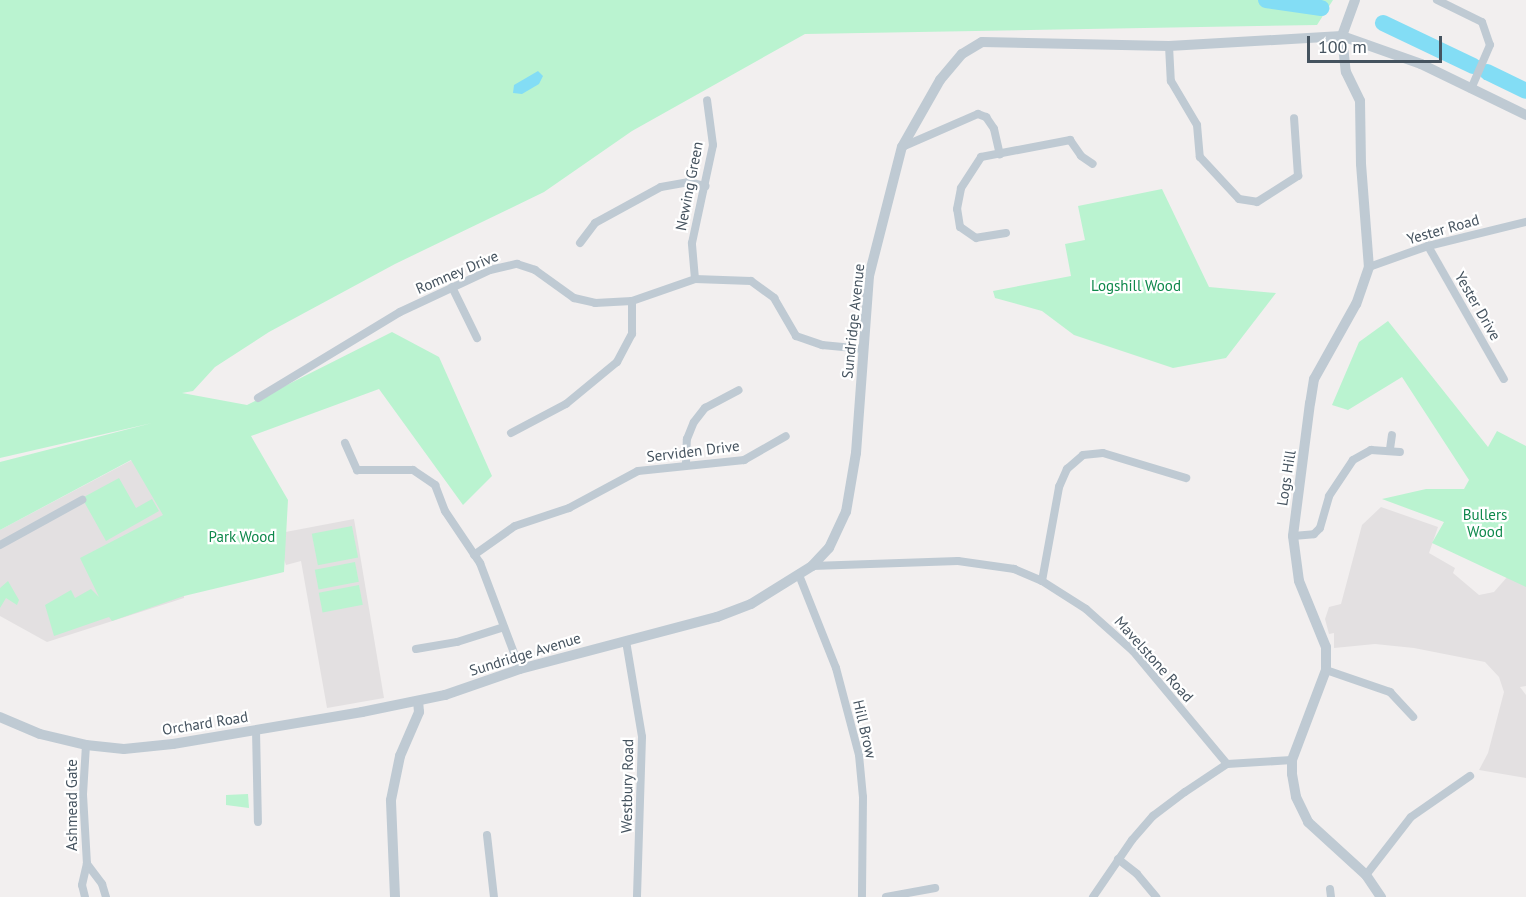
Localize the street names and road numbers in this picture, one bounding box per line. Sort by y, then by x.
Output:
street label: Newing Green [672,140,706,232]
street label: Yester Road [1405,210,1481,248]
street label: Romney Drive [413,246,501,298]
street label: Sundridge Avenue [838,262,868,380]
street label: Yester Drive [1451,268,1505,344]
street label: Serviden Drive [646,436,740,466]
street label: Logs Hill [1273,449,1299,507]
street label: Mavelstone Road [1111,612,1197,706]
street label: Sundridge Avenue [467,628,583,680]
street label: Hill Brow [850,698,880,760]
street label: Orchard Road [161,707,249,739]
street label: Westbury Road [617,738,637,834]
street label: Ashmead Gate [63,759,81,851]

